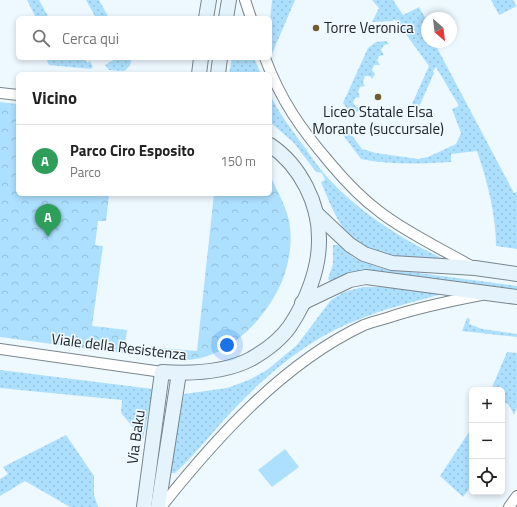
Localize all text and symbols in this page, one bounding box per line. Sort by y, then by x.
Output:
north arrow [421,12,457,48]
search box [16,16,272,60]
place label: Torre Veronica [324,16,414,39]
marker: Torre Veronica [311,23,321,33]
icon: search [30,27,52,49]
text: Cerca qui [62,27,119,50]
text: Vicino [32,85,77,111]
marker: Liceo Statale Elsa Morante (succursale) [373,92,383,102]
place label: Liceo Statale Elsa Morante (succursale) [312,100,444,140]
text: Parco Ciro Esposito [70,139,195,162]
text: A [41,151,49,171]
text: 150 m [220,151,256,171]
text: Parco [70,162,101,182]
pin: A [35,204,61,237]
street label: Viale della Resistenza [50,327,189,366]
your location [217,335,237,355]
map controls [469,387,505,495]
button: + [469,387,505,423]
street label: Via Baku [120,408,151,466]
button: − [469,423,505,459]
button: locate [469,459,505,495]

